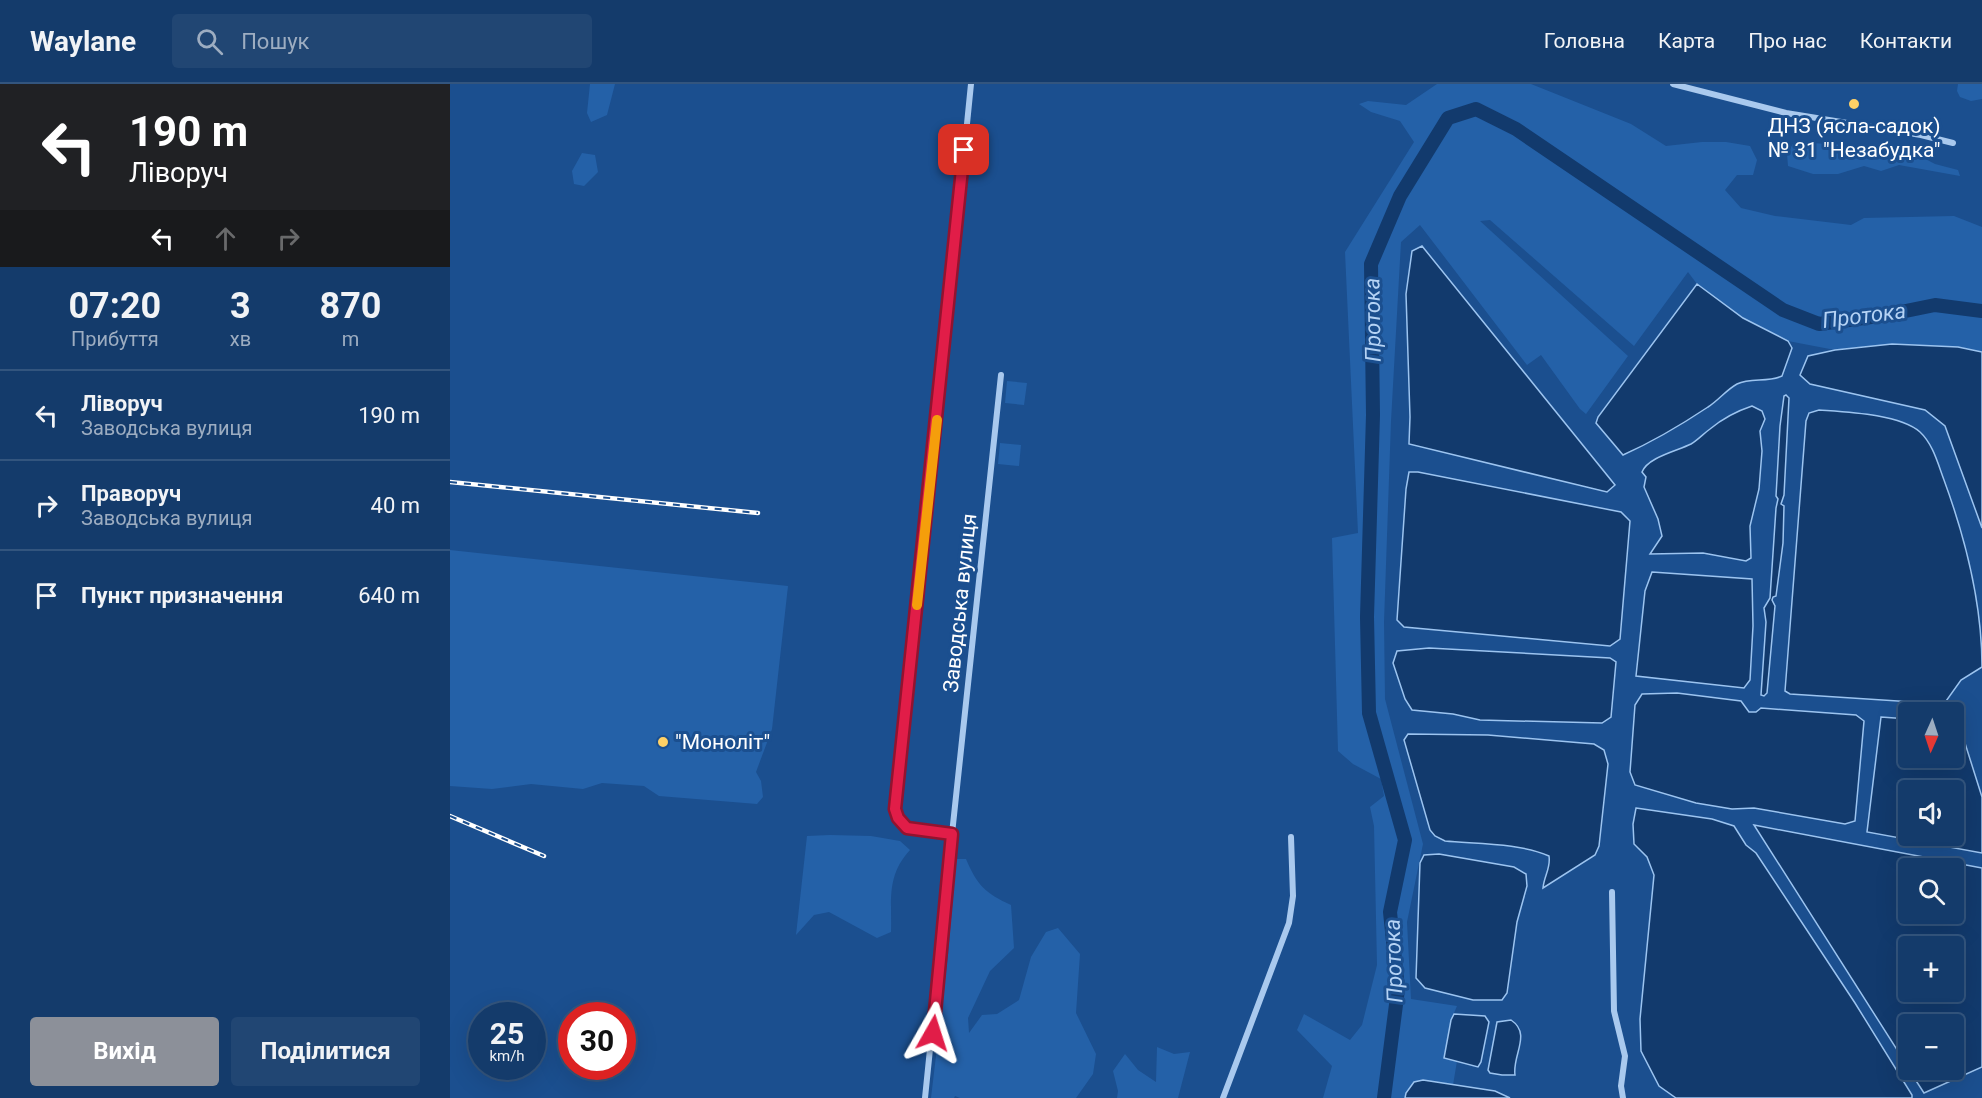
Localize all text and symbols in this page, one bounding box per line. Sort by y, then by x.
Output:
search box [172,14,592,68]
text: Waylane [30,25,136,58]
icon: search [193,25,226,58]
text: Пошук [241,29,309,54]
text: Головна [1544,29,1625,53]
text: Карта [1658,29,1715,53]
text: Про нас [1748,29,1827,53]
text: Контакти [1860,29,1952,53]
marker: ДНЗ (ясла-садок) № 31 "Незабудка" [1847,97,1861,111]
text: 190 m [129,107,248,156]
icon: left [30,108,108,186]
place label: ДНЗ (ясла-садок) № 31 "Незабудка" [1767,114,1941,162]
pin [938,124,989,175]
icon: arrive [947,133,980,166]
text: Ліворуч [129,157,228,189]
icon: left [146,222,179,255]
icon: ahead [209,222,242,255]
icon: right [272,222,305,255]
water label: Протока [1359,278,1386,362]
text: 07:20 [68,285,161,327]
text: 3 [230,285,251,327]
text: 870 [320,285,382,327]
water label: Протока [1821,298,1907,333]
text: Прибуття [71,327,159,351]
text: хв [230,327,251,351]
text: m [342,327,359,351]
text: Ліворуч [81,391,163,416]
icon: left [30,399,63,432]
text: 190 m [358,403,420,428]
text: Заводська вулиця [81,416,252,440]
text: Праворуч [81,481,181,506]
icon: right [30,489,63,522]
text: 40 m [371,493,420,518]
text: Заводська вулиця [81,506,252,530]
street label: Заводська вулиця [939,512,981,694]
icon: arrive [30,579,63,612]
text: Пункт призначення [81,583,283,608]
text: 640 m [358,583,420,608]
north arrow [1898,702,1964,768]
map controls [1898,702,1964,1080]
place label: "Моноліт" [675,730,770,754]
marker: "Моноліт" [656,735,670,749]
button: sound [1898,780,1964,846]
button: search [1898,858,1964,924]
water label: Протока [1380,918,1407,1004]
button: + [1898,936,1964,1002]
position arrow [901,1001,965,1065]
speed limit sign: 30 [558,1002,636,1080]
button: − [1898,1014,1964,1080]
text: 25 [490,1016,524,1051]
button: Вихід [30,1017,219,1086]
button: Поділитися [231,1017,420,1086]
text: km/h [489,1047,525,1065]

